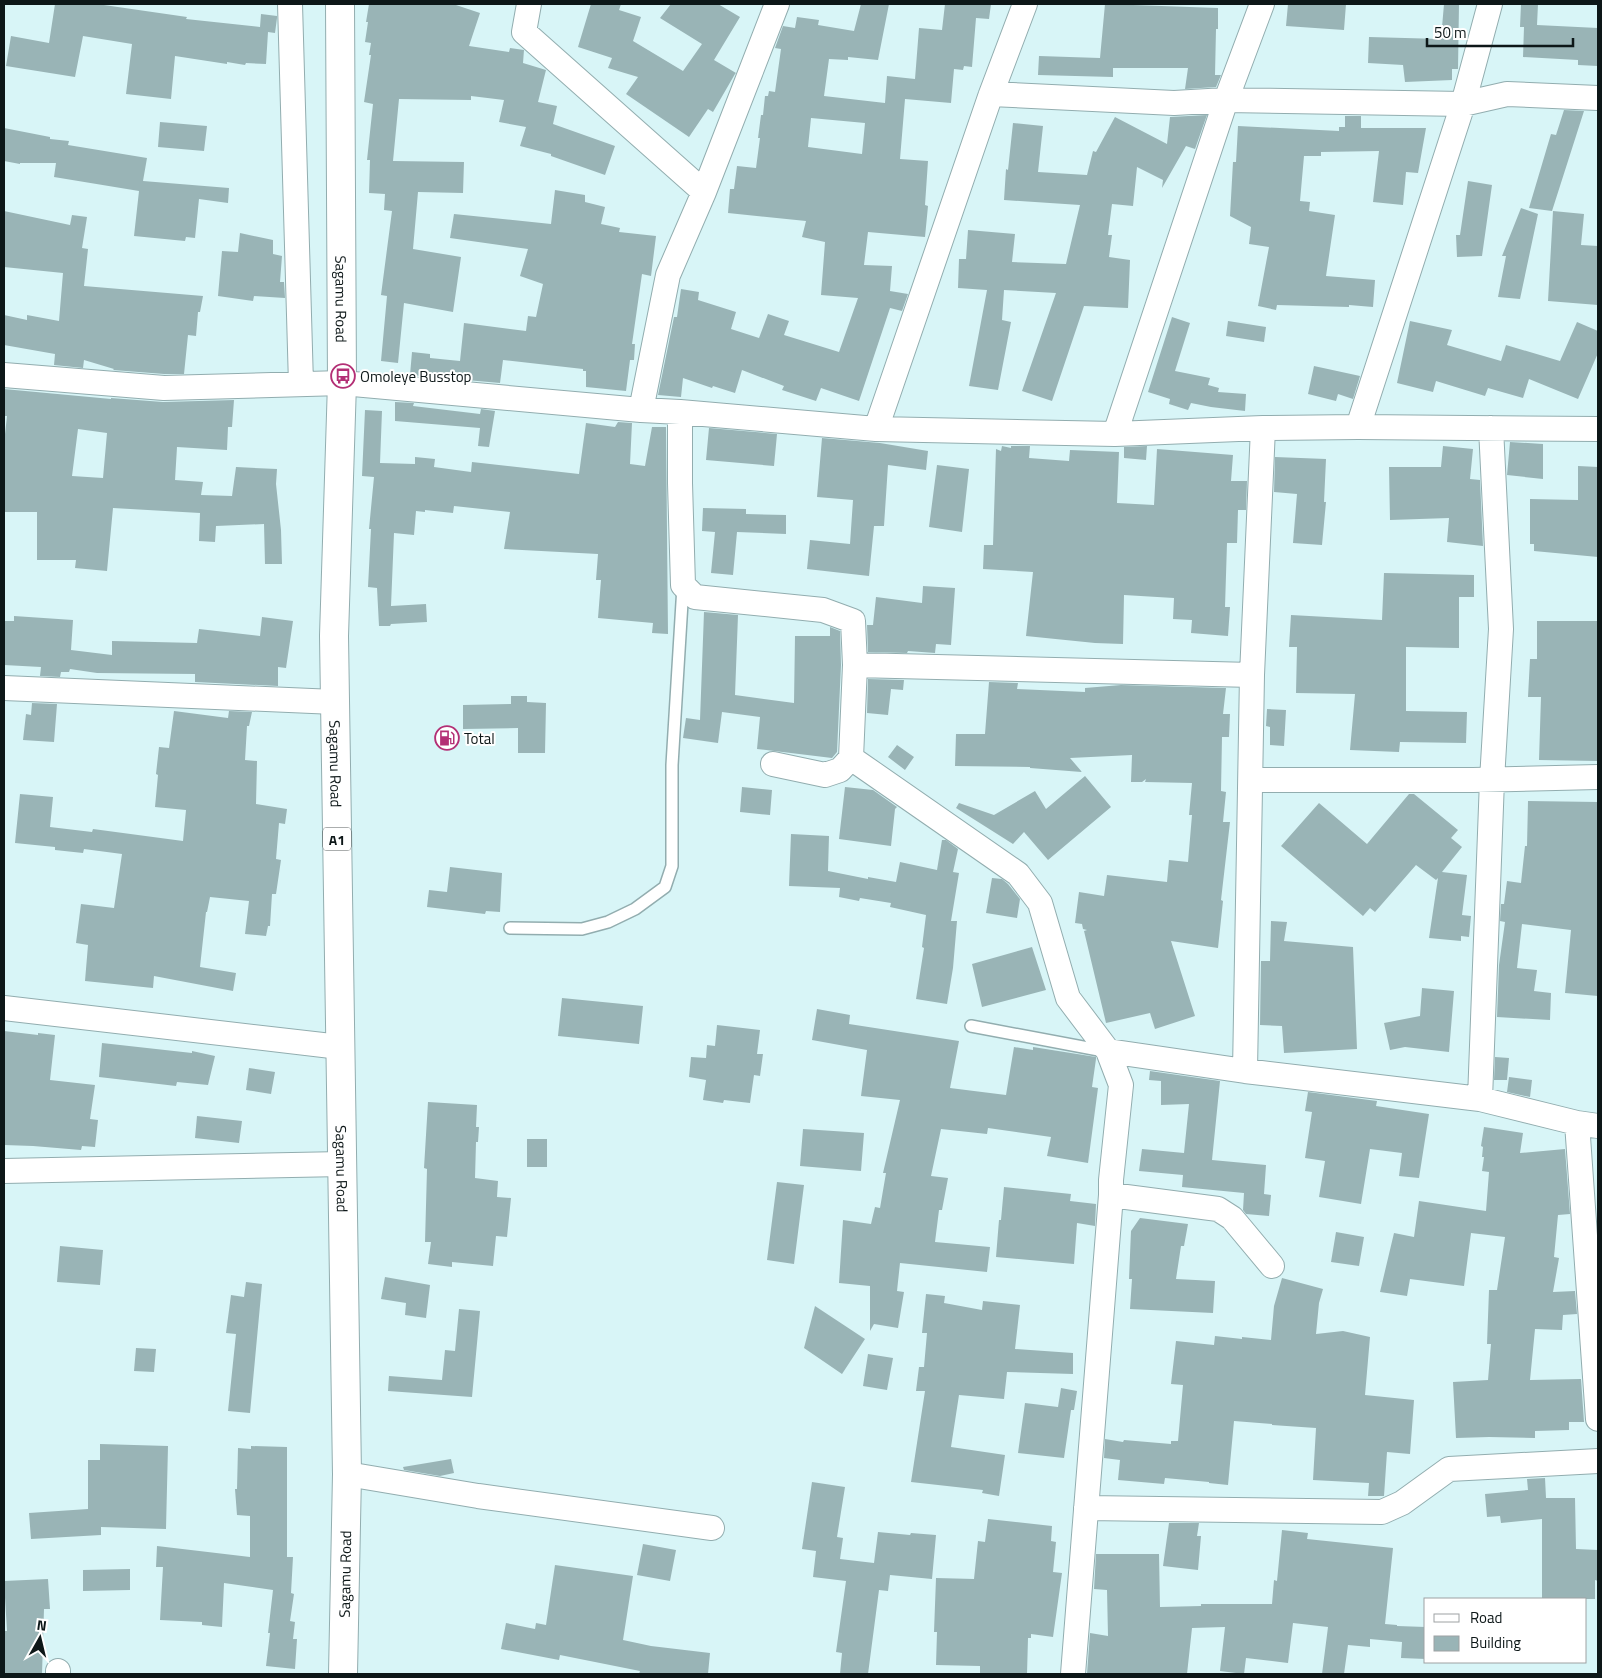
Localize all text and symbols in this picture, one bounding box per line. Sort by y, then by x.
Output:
scale bar [1427,15,1573,47]
text: 50 m [1434,21,1467,44]
street label: Sagamu Road [330,255,353,343]
bus stop icon: Omoleye Busstop [330,363,356,389]
place label: Omoleye Busstop [360,365,472,388]
street label: Sagamu Road [324,720,348,808]
fuel station icon: Total [434,725,460,751]
place label: Total [464,727,495,750]
road number: A1 [323,828,351,851]
street label: Sagamu Road [330,1125,354,1213]
street label: Sagamu Road [333,1530,357,1618]
legend [1424,1598,1587,1663]
text: Road [1470,1606,1502,1629]
north arrow [15,1613,65,1663]
text: N [36,1614,48,1636]
text: Building [1470,1631,1521,1654]

